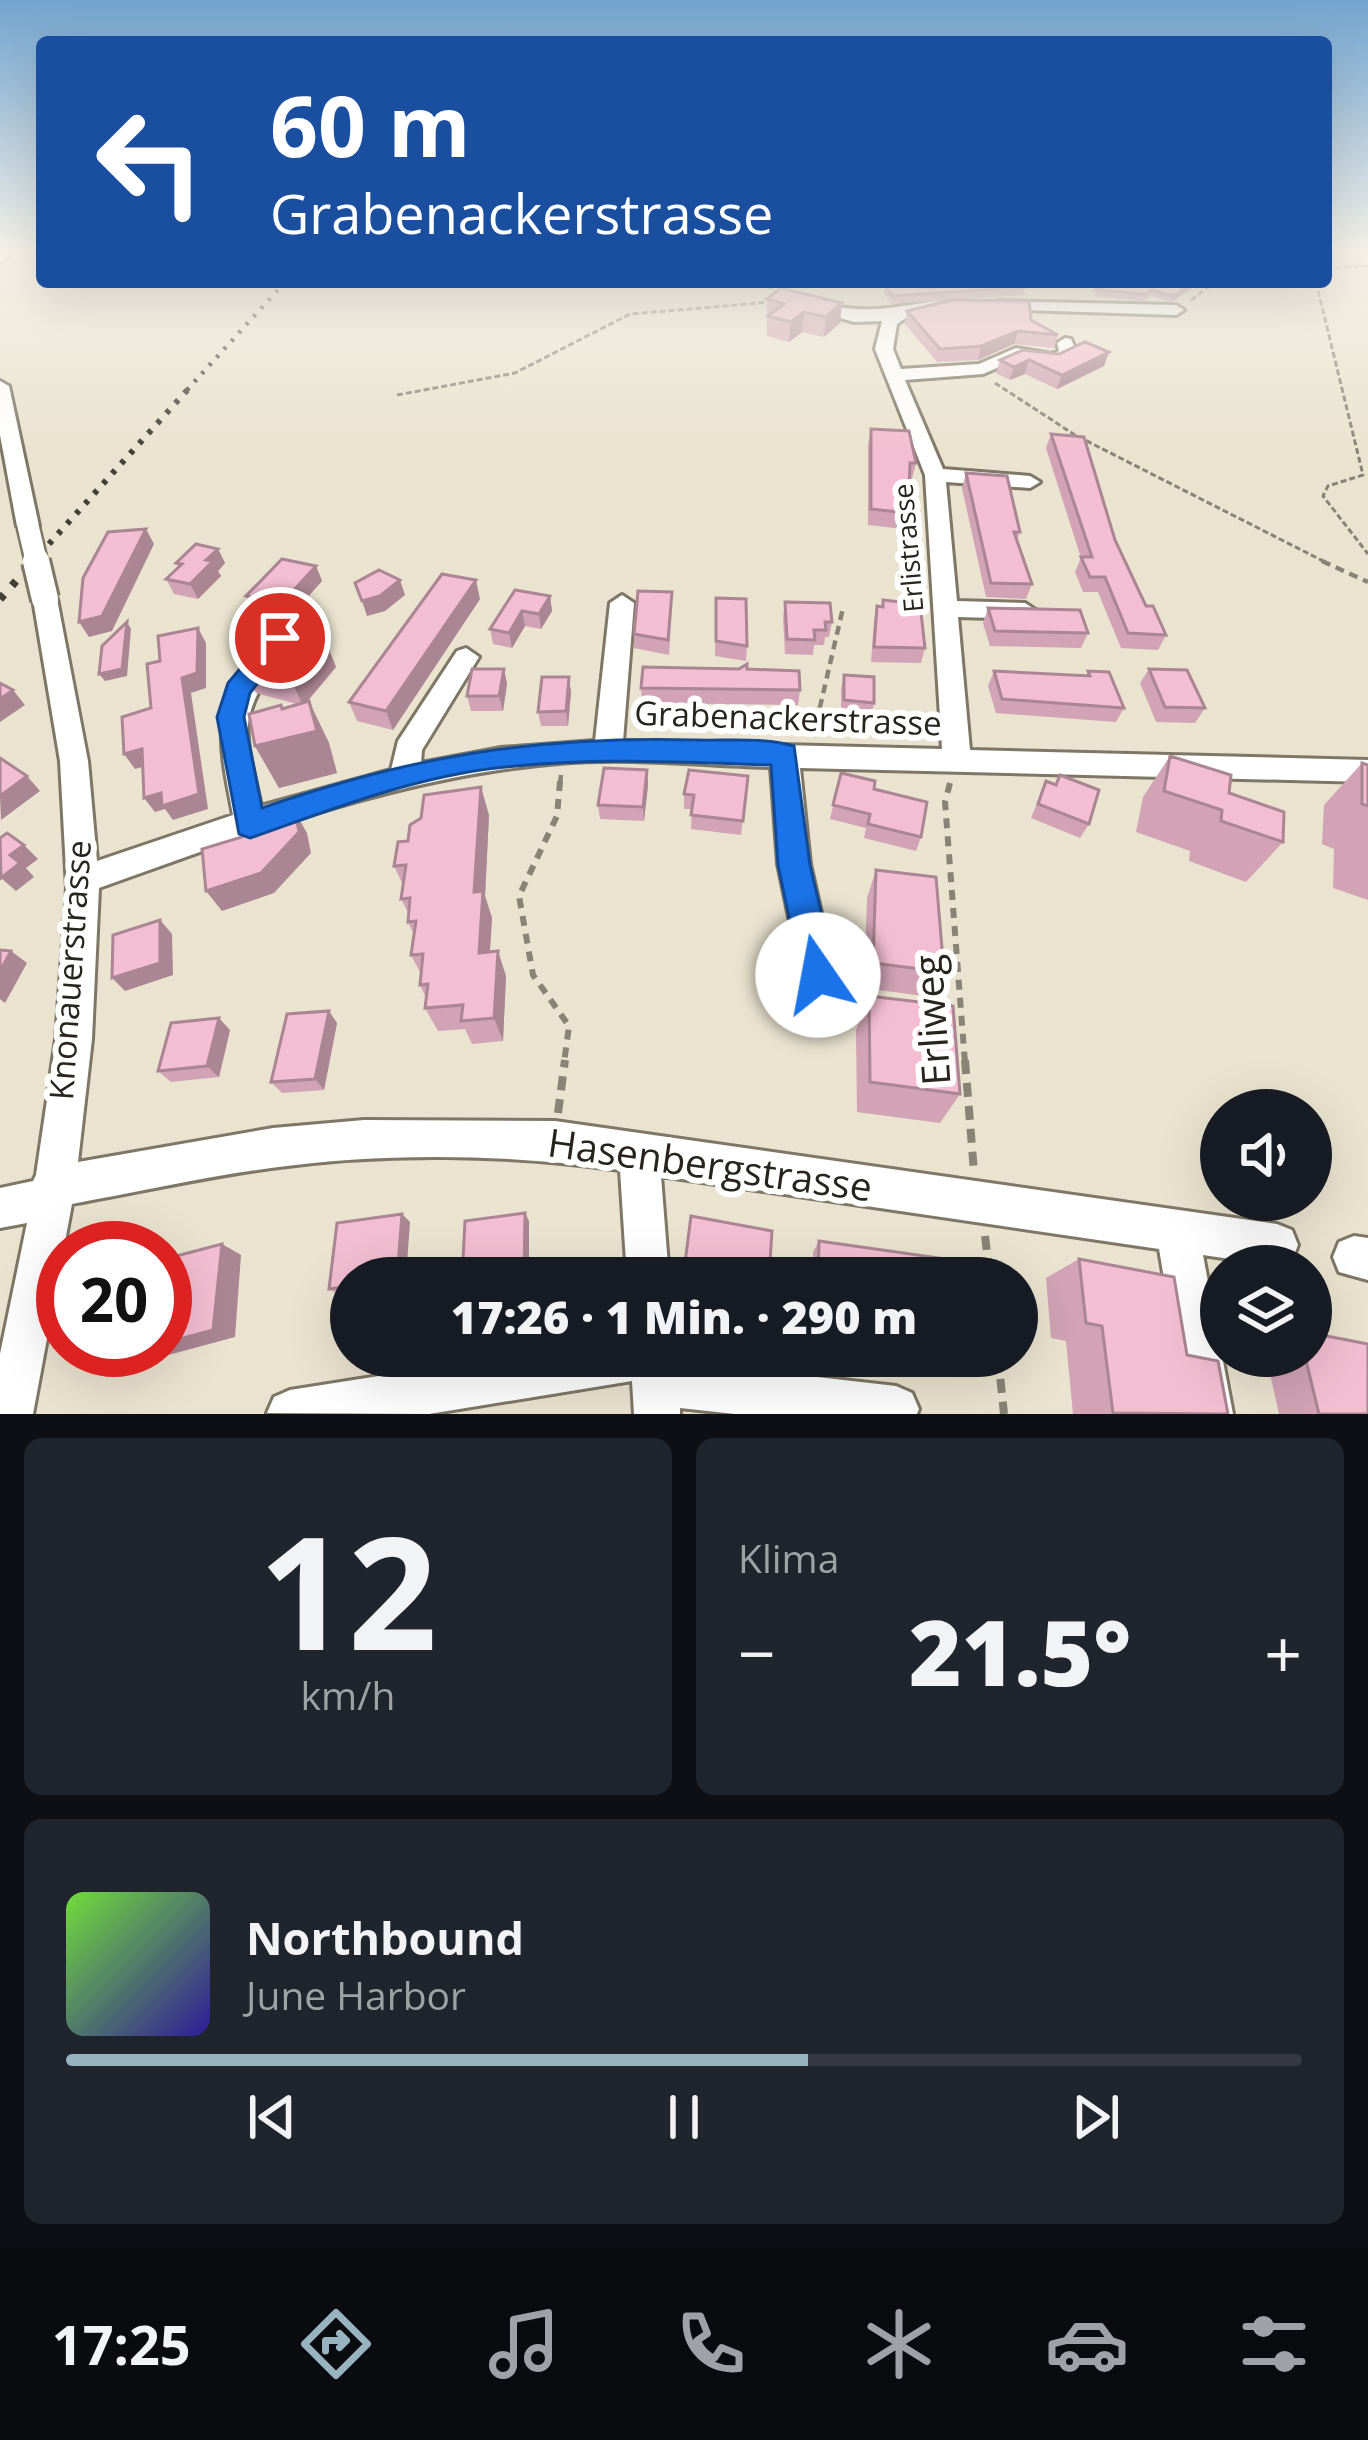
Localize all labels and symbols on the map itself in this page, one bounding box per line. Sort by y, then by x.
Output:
street label: Erlistrasse [883,482,932,614]
pin [229,587,331,689]
street label: Grabenackerstrasse [634,690,942,745]
street label: Knonauerstrasse [38,838,101,1101]
position arrow [755,912,881,1038]
street label: Erliweg [900,953,961,1087]
street label: Hasenbergstrasse [545,1115,876,1213]
speed limit sign: 20 [36,1221,192,1377]

